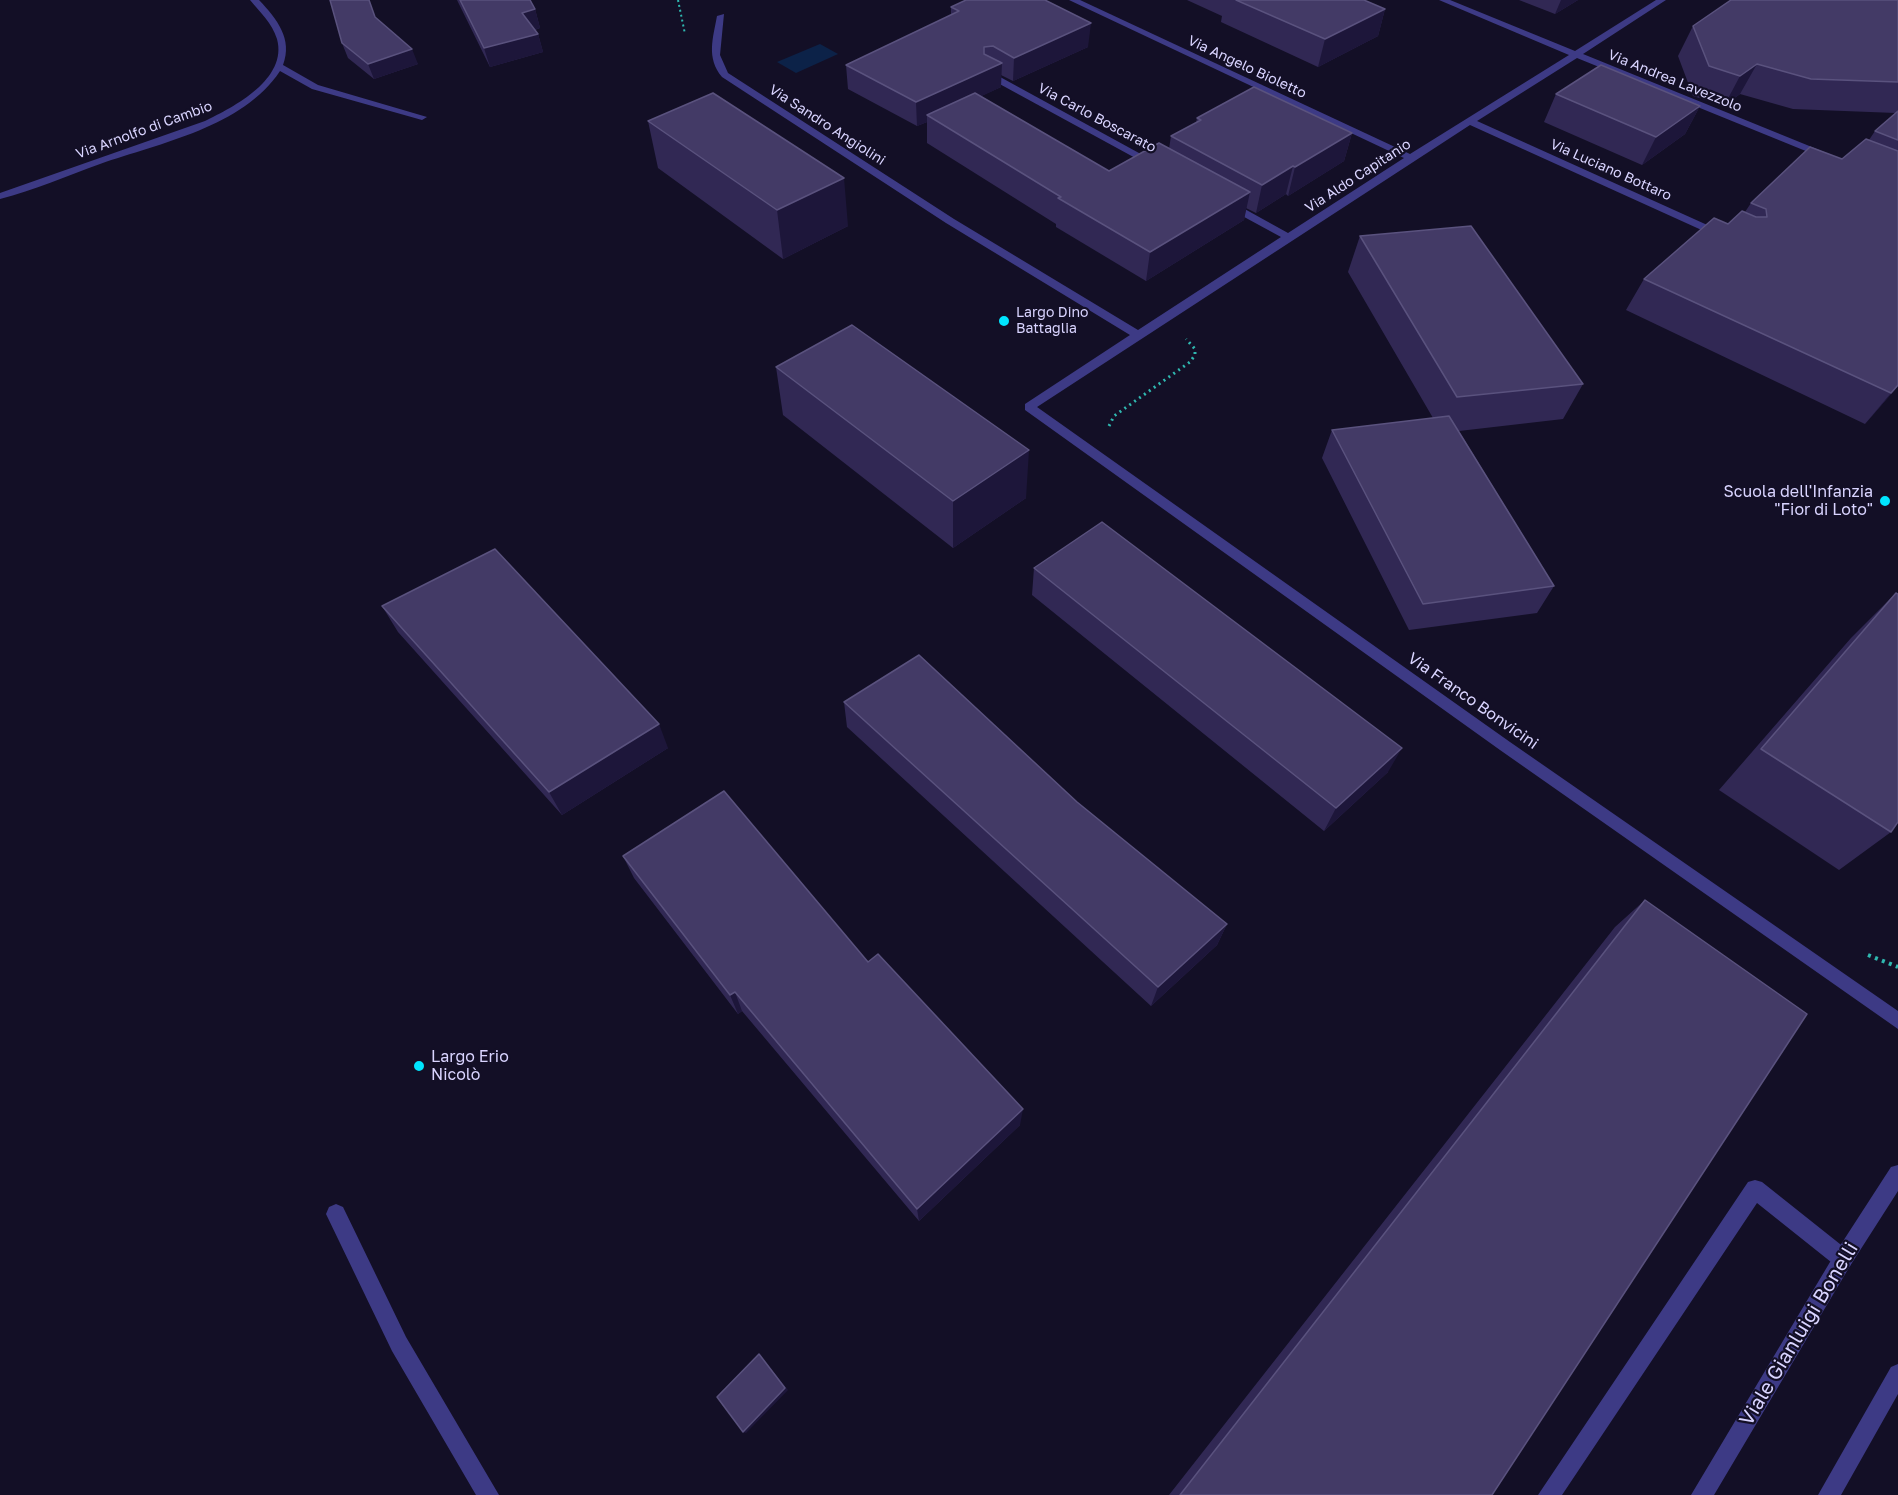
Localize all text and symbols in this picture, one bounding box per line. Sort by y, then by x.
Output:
street label: Via Angelo Bioletto [1185,32,1309,102]
street label: Via Andrea Lavezzolo [1606,46,1744,116]
street label: Via Carlo Boscarato [1035,80,1159,156]
street label: Via Sandro Angiolini [766,81,888,169]
street label: Via Arnolfo di Cambio [74,97,214,163]
street label: Via Aldo Capitanio [1302,136,1414,216]
street label: Via Luciano Bottaro [1548,136,1674,204]
place label: Largo Dino Battaglia [1016,305,1088,338]
marker: Largo Dino Battaglia [997,314,1011,328]
place label: Scuola dell'Infanzia "Fior di Loto" [1724,482,1873,520]
marker: Scuola dell'Infanzia "Fior di Loto" [1878,494,1892,508]
street label: Via Franco Bonvicini [1404,649,1542,753]
place label: Largo Erio Nicolò [431,1047,509,1085]
marker: Largo Erio Nicolò [412,1059,426,1073]
street label: Viale Gianluigi Bonelli [1735,1238,1863,1430]

